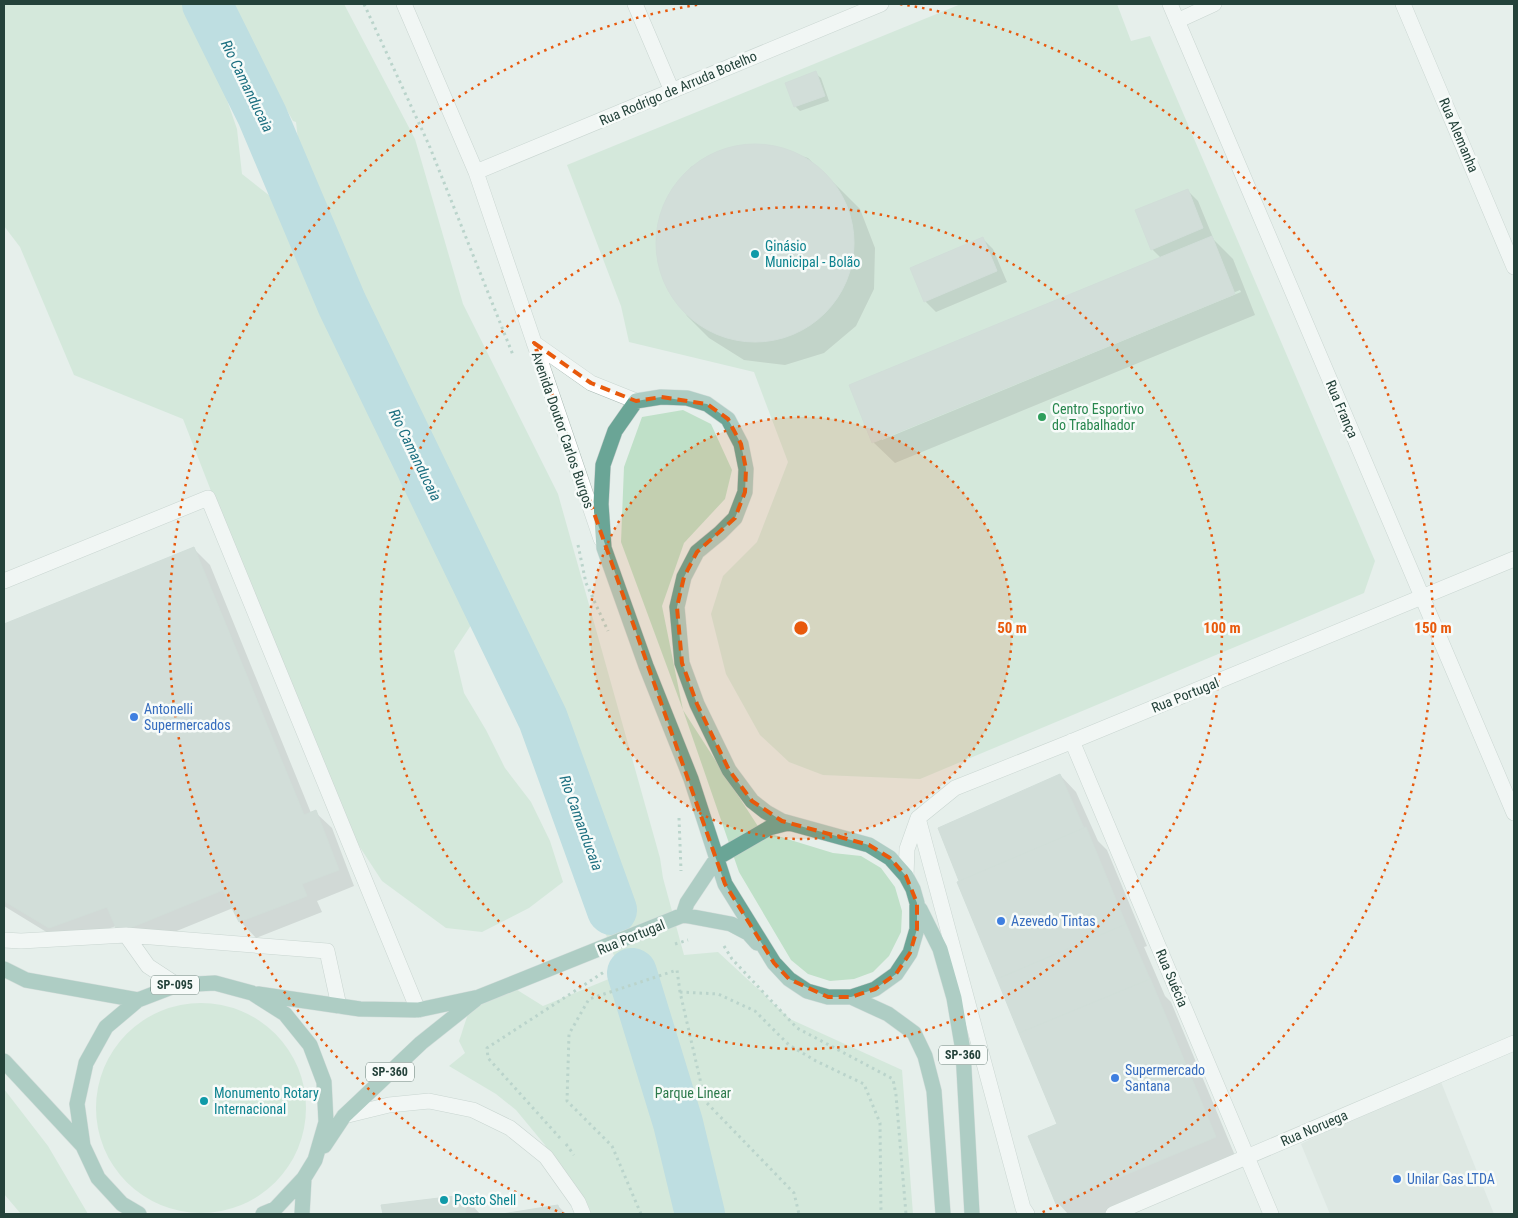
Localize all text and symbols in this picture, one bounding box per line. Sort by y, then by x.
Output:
water label: Rio Camanducaia [217,37,277,135]
street label: Rua Rodrigo de Arruda Botelho [597,48,759,128]
street label: Rua Alemanha [1436,95,1482,175]
place label: Ginásio Municipal - Bolão [765,238,860,270]
marker: Ginásio Municipal - Bolão [749,248,761,260]
street label: Avenida Doutor Carlos Burgos [529,349,597,511]
street label: Rua França [1323,378,1361,440]
place label: Centro Esportivo do Trabalhador [1052,401,1144,433]
water label: Rio Camanducaia [385,406,445,504]
marker: Centro Esportivo do Trabalhador [1036,411,1048,423]
centre of rings [792,619,810,637]
text: 50 m [997,619,1027,637]
text: 100 m [1203,619,1241,637]
text: 150 m [1414,619,1452,637]
street label: Rua Portugal [1149,674,1221,716]
place label: Antonelli Supermercados [144,701,231,733]
marker: Antonelli Supermercados [128,711,140,723]
water label: Rio Camanducaia [555,773,607,873]
place label: Azevedo Tintas [1011,913,1096,929]
marker: Azevedo Tintas [995,915,1007,927]
street label: Rua Portugal [595,916,667,958]
street label: Rua Suécia [1153,947,1191,1009]
road number: SP-095 [151,976,199,994]
road number: SP-360 [939,1046,987,1064]
road number: SP-360 [366,1062,414,1082]
place label: Supermercado Santana [1125,1062,1205,1094]
marker: Supermercado Santana [1109,1072,1121,1084]
place label: Monumento Rotary Internacional [214,1085,319,1117]
park label: Parque Linear [655,1085,731,1101]
marker: Monumento Rotary Internacional [198,1095,210,1107]
street label: Rua Noruega [1278,1107,1350,1149]
place label: Unilar Gas LTDA [1407,1171,1495,1187]
marker: Unilar Gas LTDA [1391,1173,1403,1185]
place label: Posto Shell [454,1192,516,1208]
marker: Posto Shell [438,1194,450,1206]

